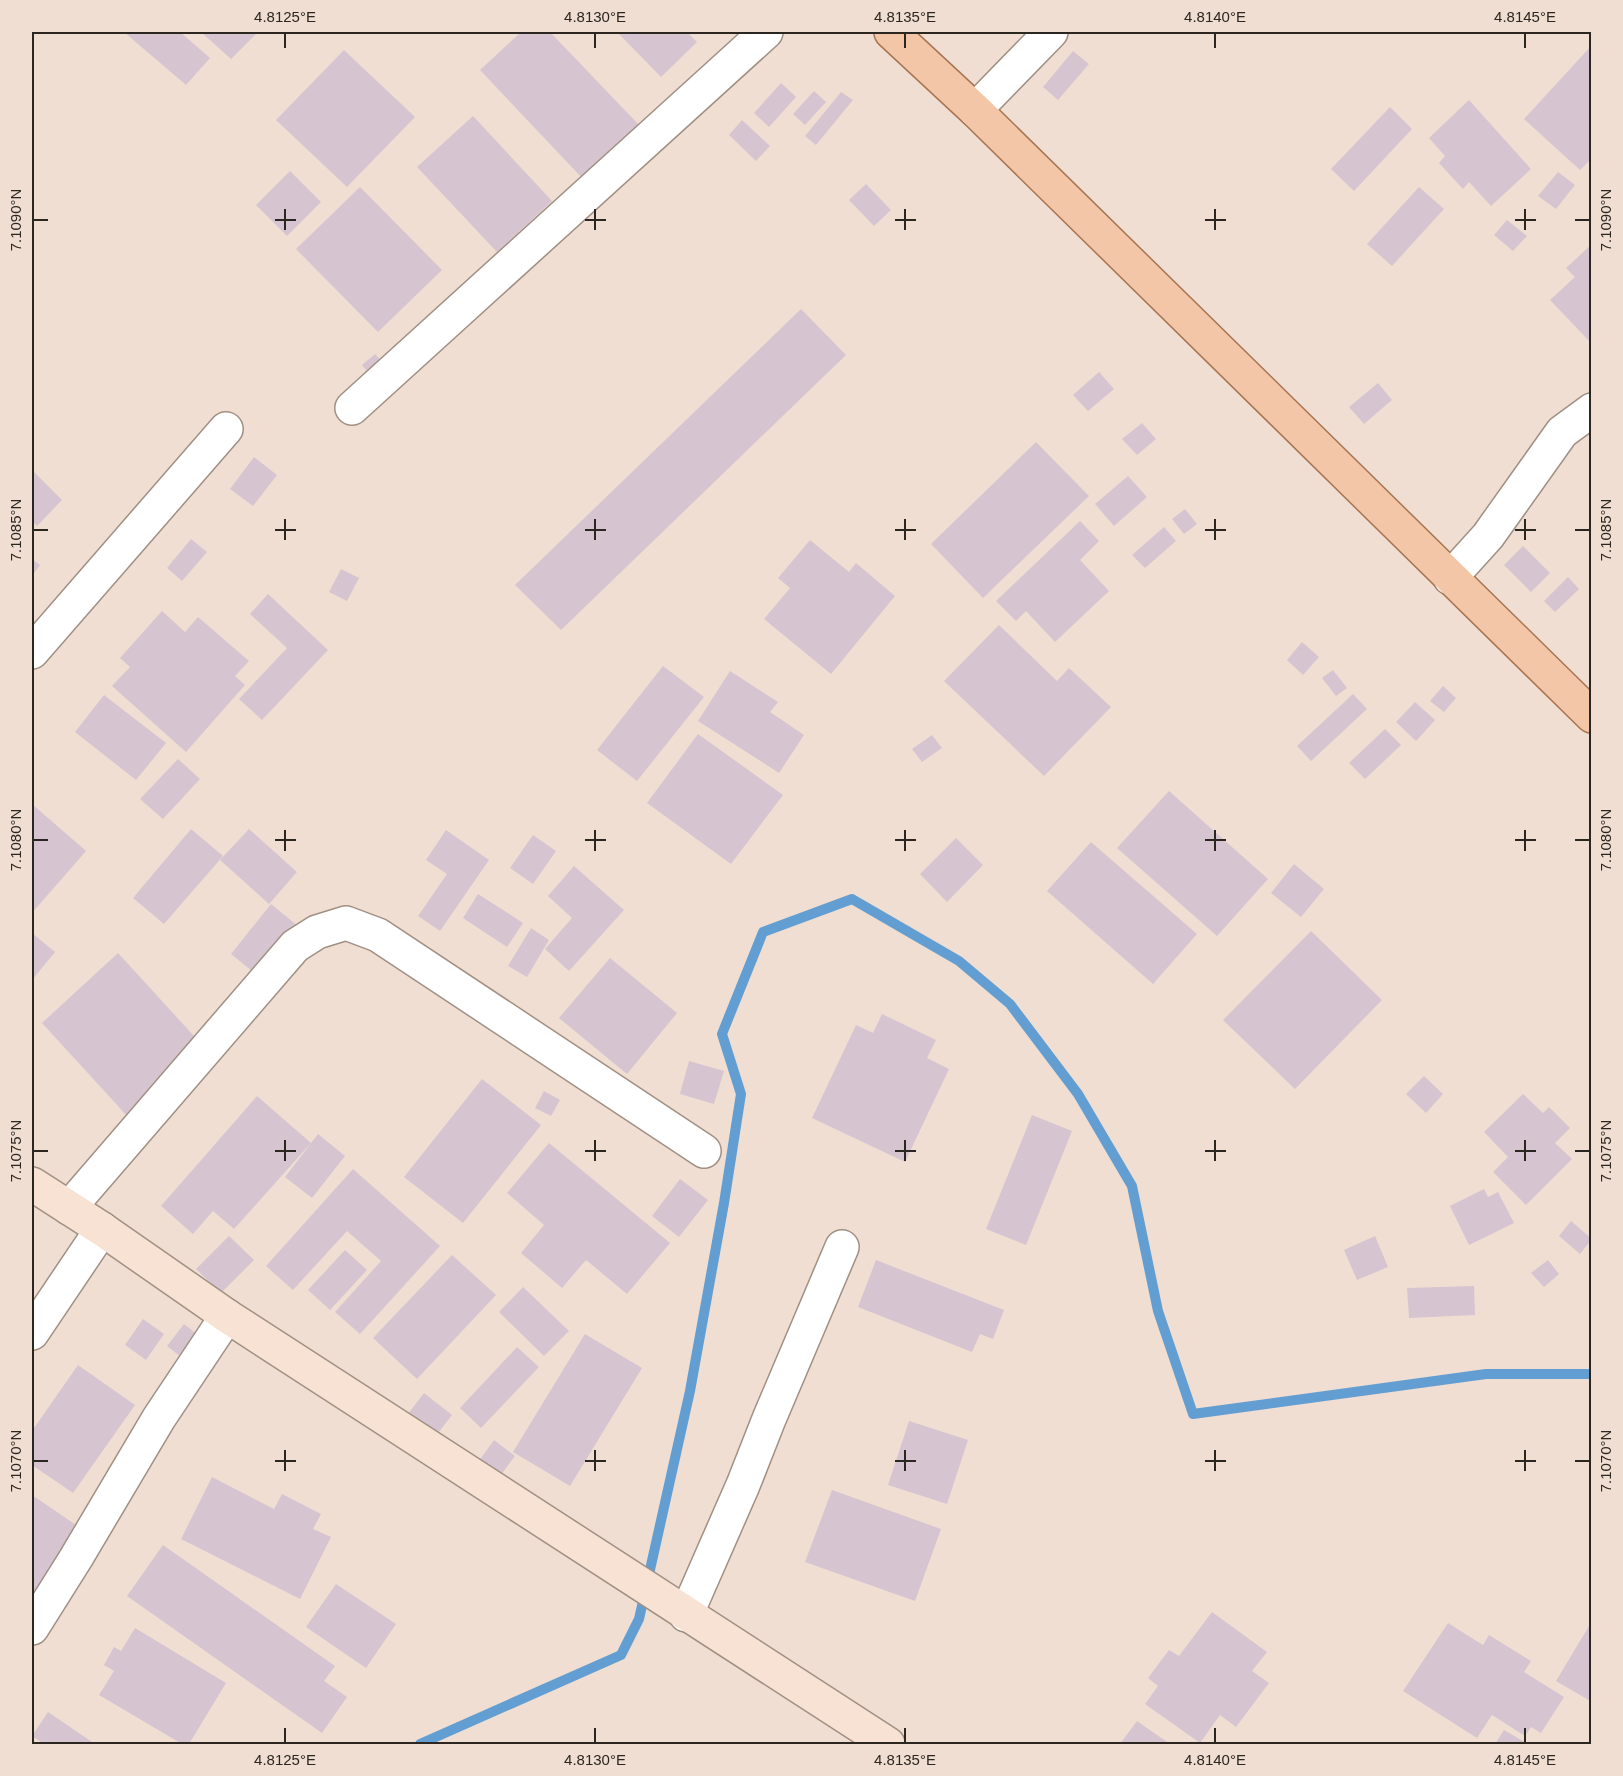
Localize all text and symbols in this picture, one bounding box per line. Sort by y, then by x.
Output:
text: 4.8125°E [254,8,316,25]
text: 4.8130°E [564,8,626,25]
text: 4.8135°E [874,8,936,25]
text: 4.8140°E [1184,8,1246,25]
text: 4.8145°E [1494,8,1556,25]
text: 7.1090°N [7,189,24,251]
text: 7.1090°N [1597,189,1614,251]
text: 7.1085°N [7,499,24,561]
text: 7.1085°N [1597,499,1614,561]
text: 7.1080°N [7,809,24,871]
text: 7.1080°N [1597,809,1614,871]
text: 7.1075°N [7,1120,24,1182]
text: 7.1075°N [1597,1120,1614,1182]
text: 7.1070°N [7,1430,24,1492]
text: 7.1070°N [1597,1430,1614,1492]
text: 4.8125°E [254,1751,316,1768]
text: 4.8130°E [564,1751,626,1768]
text: 4.8135°E [874,1751,936,1768]
text: 4.8140°E [1184,1751,1246,1768]
text: 4.8145°E [1494,1751,1556,1768]

